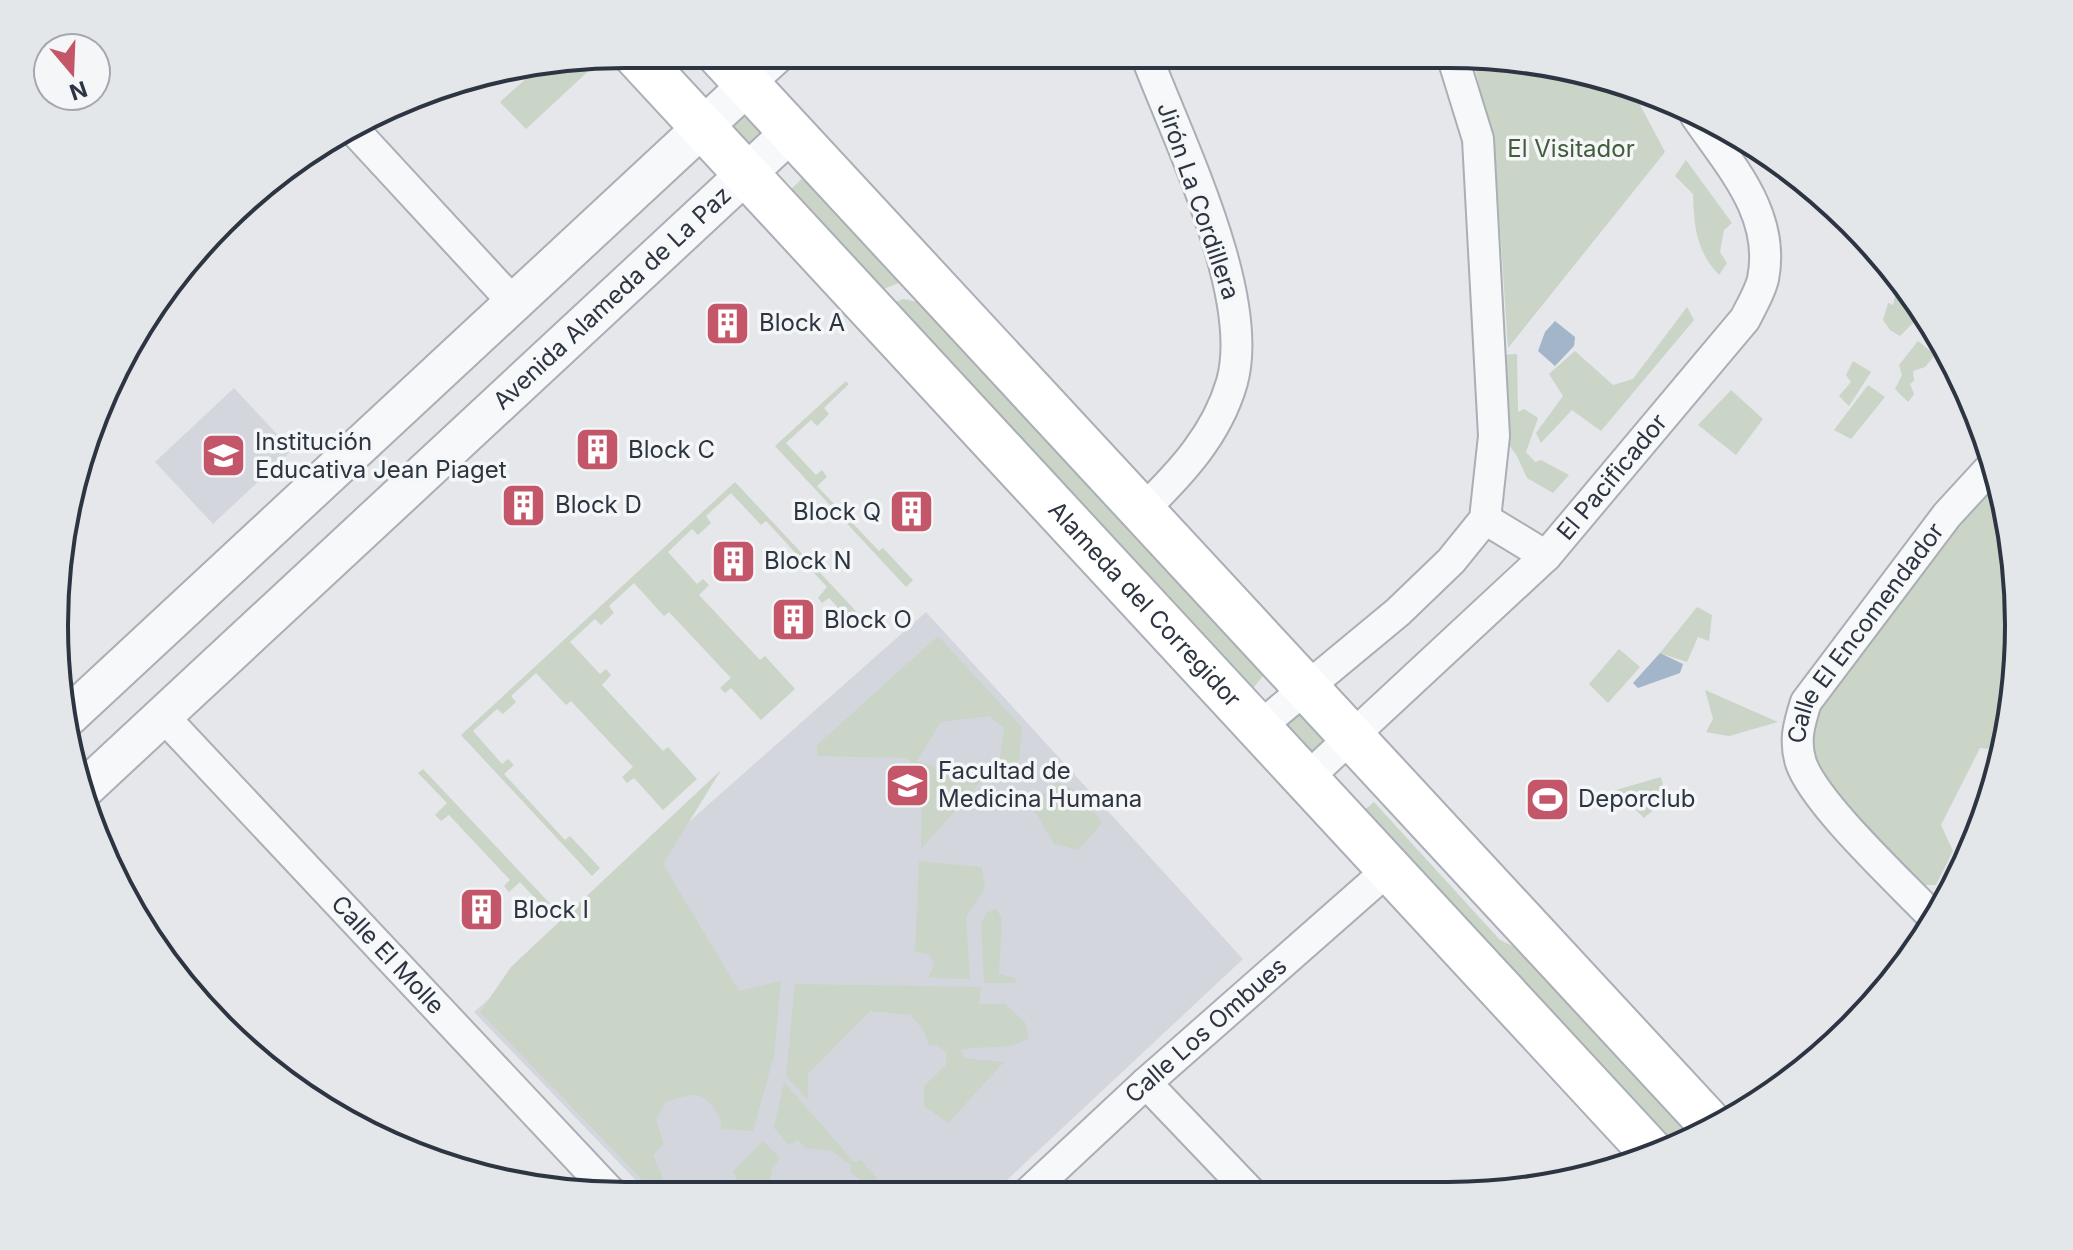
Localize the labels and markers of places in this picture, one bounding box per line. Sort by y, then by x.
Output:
building icon: Block A [704,299,752,347]
place label: Block A [759,308,845,337]
building icon: Block C [573,426,621,474]
place label: Institución Educativa Jean Piaget [255,427,507,484]
school or university icon: Institución Educativa Jean Piaget [200,432,248,480]
place label: Block C [628,435,715,464]
building icon: Block D [500,481,548,529]
building icon: Block Q [888,488,936,536]
place label: Block D [555,490,642,519]
place label: Block Q [793,497,881,526]
building icon: Block N [709,537,757,585]
place label: Block N [764,546,852,575]
building icon: Block O [769,596,817,644]
place label: Block O [824,605,912,634]
place label: Facultad de Medicina Humana [938,756,1142,813]
school or university icon: Facultad de Medicina Humana [883,761,931,809]
sports icon: Deporclub [1523,775,1571,823]
place label: Deporclub [1578,784,1695,813]
building icon: Block I [458,886,506,934]
place label: Block I [513,895,589,924]

